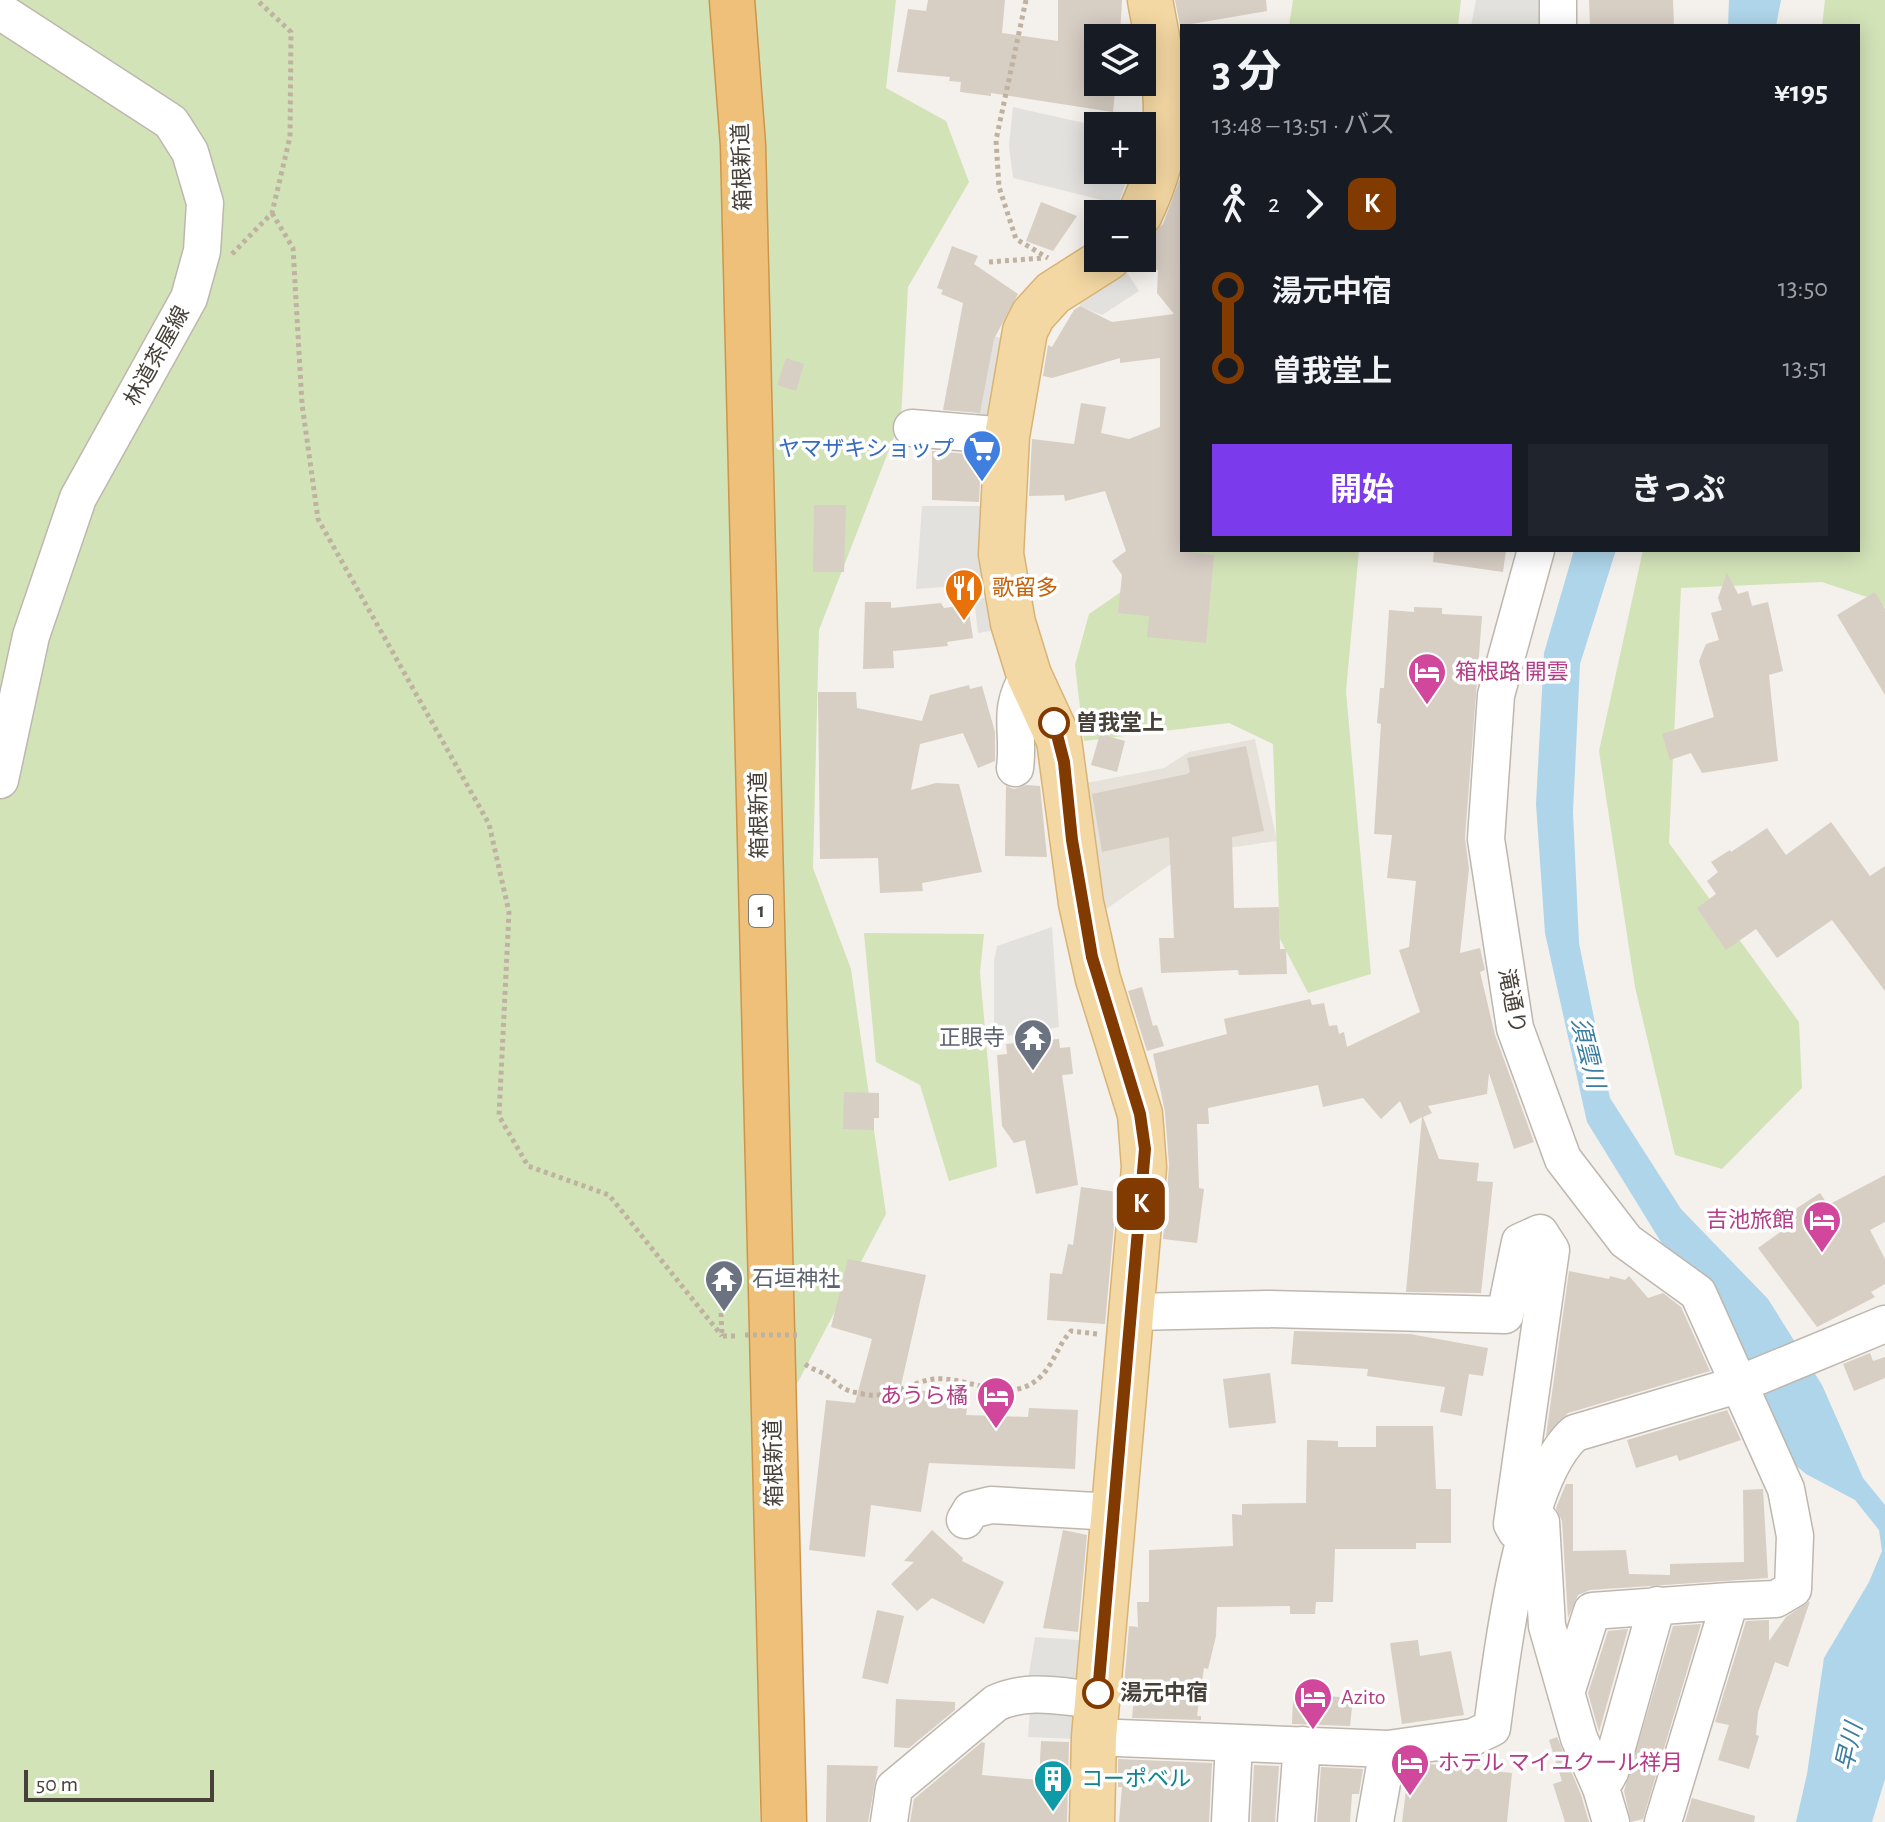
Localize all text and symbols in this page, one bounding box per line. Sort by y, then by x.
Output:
map controls [1084,24,1156,272]
button: layers [1084,24,1156,96]
text: 3 分 [1212,51,1282,95]
text: ¥195 [1774,77,1828,107]
button: + [1084,112,1156,184]
text: 13:48 – 13:51 · バス [1212,112,1395,138]
street label: 箱根新道 [728,123,755,211]
icon: walk [1212,182,1256,226]
icon: forward [1292,182,1336,226]
text: K [1364,190,1380,218]
text: 2 [1268,191,1280,217]
button: − [1084,200,1156,272]
text: 13:50 [1778,275,1828,301]
text: 湯元中宿 [1272,277,1392,307]
street label: 林道茶屋線 [120,302,193,409]
text: 13:51 [1783,355,1828,381]
text: 曽我堂上 [1272,357,1392,387]
supermarket icon: ヤマザキショップ [961,428,1003,483]
place label: ヤマザキショップ [778,437,954,460]
button: 開始 [1212,444,1512,536]
button: きっぷ [1528,444,1828,536]
restaurant icon: 歌留多 [943,567,985,622]
place label: 歌留多 [992,576,1058,599]
hotel icon: 箱根路 開雲 [1406,651,1448,706]
place label: 箱根路 開雲 [1455,660,1569,683]
marker: 曽我堂上 [1039,708,1069,738]
place label: 曽我堂上 [1076,711,1164,734]
street label: 箱根新道 [746,771,771,859]
road number: 1 [749,895,773,927]
street label: 滝通り [1495,966,1530,1036]
water label: 須雲川 [1567,1015,1609,1094]
temple icon: 正眼寺 [1012,1017,1054,1072]
place label: 正眼寺 [939,1026,1005,1049]
line badge: K [1115,1178,1167,1230]
text: K [1133,1190,1149,1218]
hotel icon: 吉池旅館 [1801,1199,1843,1254]
place label: 吉池旅館 [1706,1208,1794,1231]
temple icon: 石垣神社 [703,1258,745,1313]
place label: 石垣神社 [752,1267,840,1290]
hotel icon: あうら橘 [975,1375,1017,1430]
place label: あうら橘 [880,1384,968,1407]
street label: 箱根新道 [761,1419,786,1507]
hotel icon: Azito [1292,1676,1334,1731]
marker: 湯元中宿 [1083,1678,1113,1708]
place label: 湯元中宿 [1120,1681,1208,1704]
place label: Azito [1341,1686,1386,1708]
water label: 早川 [1832,1718,1868,1773]
hotel icon: ホテル マイユクール祥月 [1389,1742,1431,1797]
place label: ホテル マイユクール祥月 [1438,1751,1683,1774]
building icon: コーポベル [1032,1758,1074,1813]
scale bar [24,1766,214,1802]
place label: コーポベル [1081,1767,1191,1790]
text: 50 m [36,1773,78,1795]

